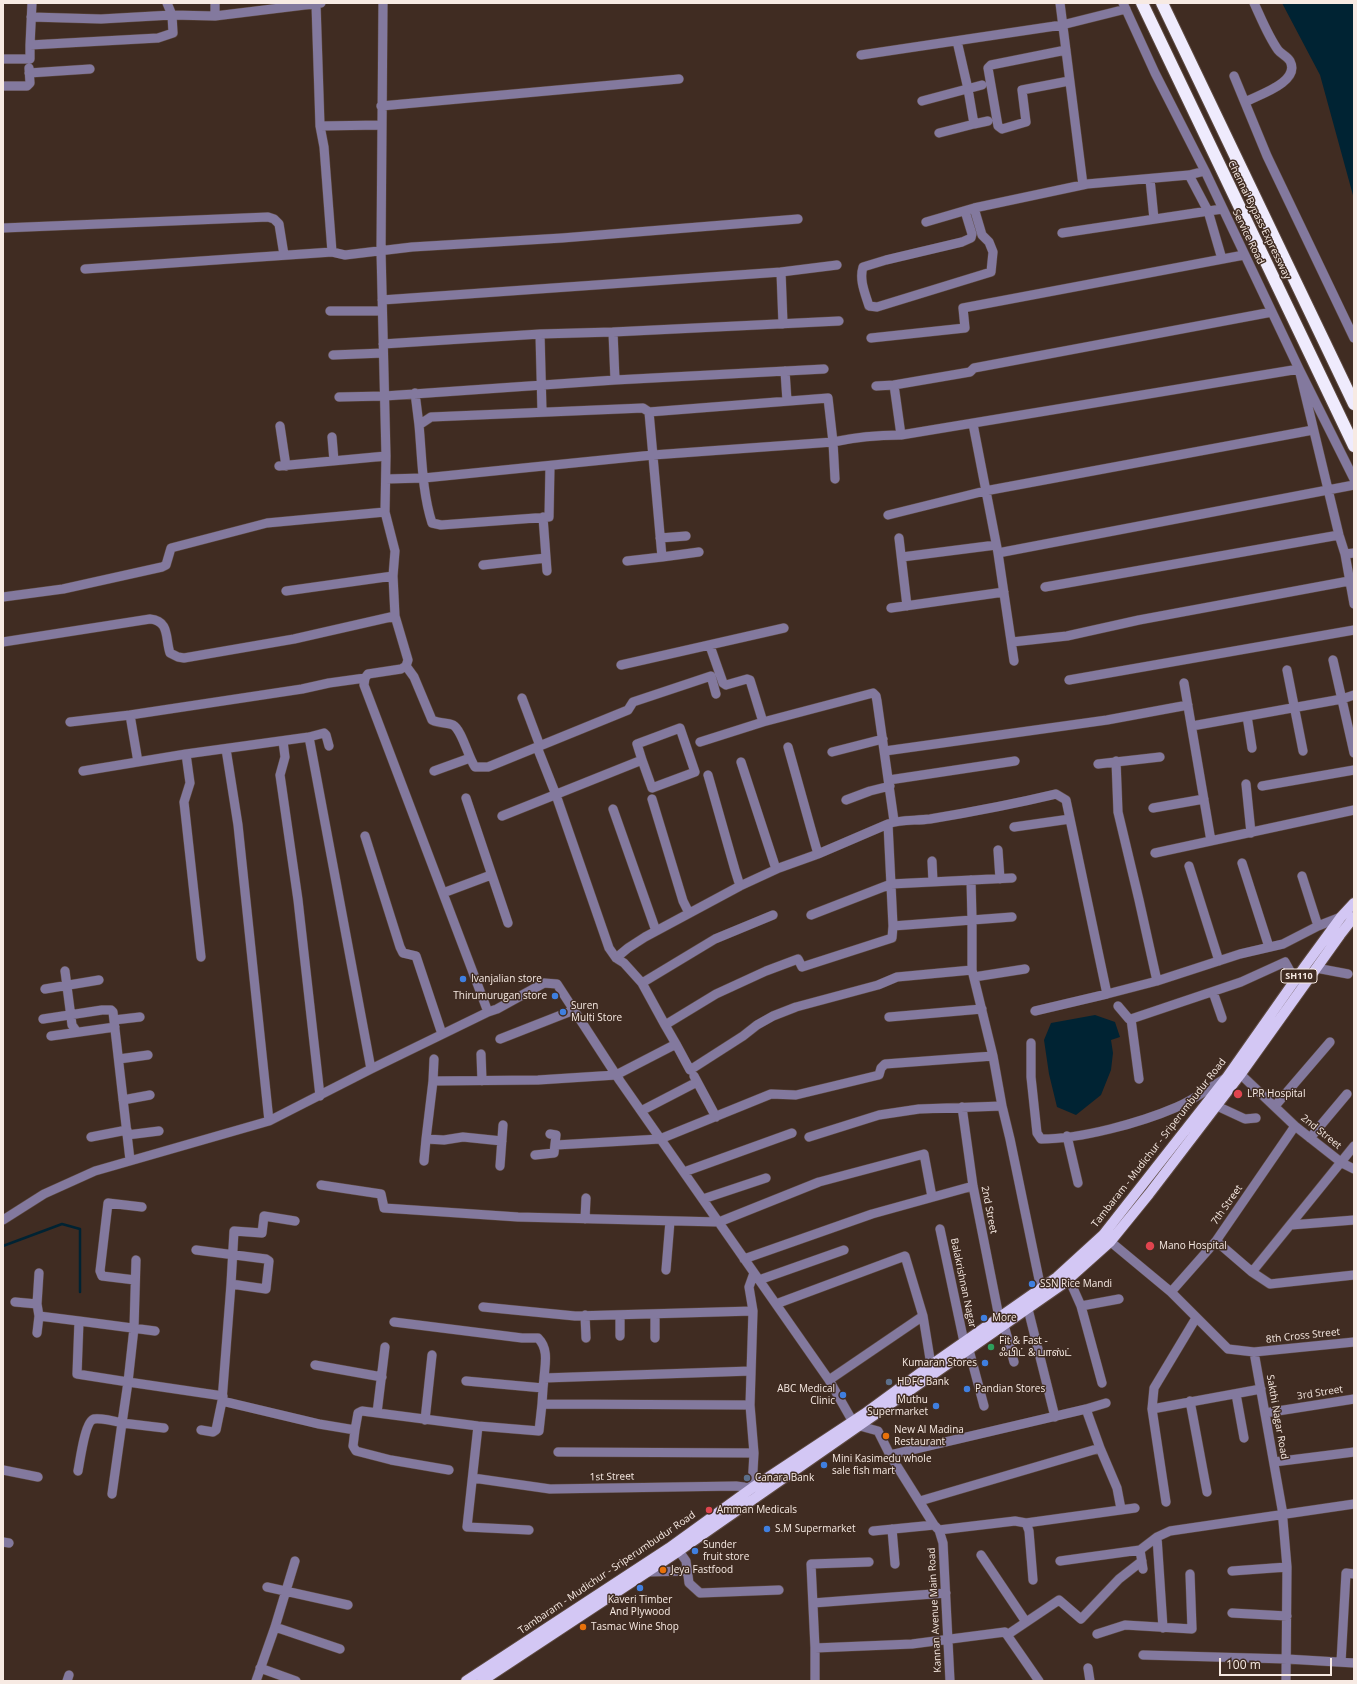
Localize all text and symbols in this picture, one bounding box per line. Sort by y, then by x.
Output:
street label: Chennai Bypass Expressway [1225,159,1293,281]
street label: Service Road [1230,208,1266,266]
road number: SH110 [1281,969,1317,983]
place label: Ivanjalian store [471,973,542,985]
marker: Ivanjalian store [458,974,468,984]
place label: Thirumurugan store [453,990,547,1002]
marker: Thirumurugan store [550,991,560,1001]
place label: Suren Multi Store [571,1000,622,1024]
marker: Suren Multi Store [558,1007,568,1017]
street label: Tambaram - Mudichur - Sriperumbudur Road [1089,1056,1229,1230]
marker: LPR Hospital [1232,1088,1244,1100]
place label: LPR Hospital [1247,1088,1305,1100]
street label: 2nd Street [1298,1112,1344,1152]
street label: 7th Street [1209,1183,1245,1227]
street label: 2nd Street [978,1185,1000,1235]
street label: Balakrishnan Nagar [948,1237,978,1329]
marker: Mano Hospital [1144,1240,1156,1252]
place label: Mano Hospital [1159,1240,1227,1252]
place label: SSN Rice Mandi [1040,1278,1112,1290]
marker: SSN Rice Mandi [1027,1279,1037,1289]
place label: More [992,1312,1017,1324]
marker: More [979,1313,989,1323]
street label: 8th Cross Street [1265,1326,1341,1346]
place label: Fit & Fast - ஃபிட் & பாஸ்ட் [999,1335,1071,1358]
marker: Fit & Fast - ஃபிட் & பாஸ்ட் [986,1342,996,1352]
place label: Kumaran Stores [902,1357,977,1369]
marker: Kumaran Stores [980,1358,990,1368]
street label: Sakthi Nagar Road [1264,1374,1290,1460]
place label: HDFC Bank [897,1376,949,1388]
marker: HDFC Bank [884,1377,894,1387]
place label: ABC Medical Clinic [777,1383,835,1406]
place label: Pandian Stores [975,1383,1045,1395]
street label: 3rd Street [1296,1383,1344,1403]
marker: Pandian Stores [962,1384,972,1394]
marker: ABC Medical Clinic [838,1390,848,1400]
place label: Muthu Supermarket [867,1394,928,1418]
marker: Muthu Supermarket [931,1401,941,1411]
place label: New Al Madina Restaurant [894,1424,964,1448]
marker: New Al Madina Restaurant [881,1431,891,1441]
place label: Mini Kasimedu whole sale fish mart [832,1453,932,1476]
marker: Mini Kasimedu whole sale fish mart [819,1460,829,1470]
street label: 1st Street [590,1471,634,1483]
place label: Canara Bank [755,1472,814,1484]
marker: Canara Bank [742,1473,752,1483]
place label: Amman Medicals [717,1504,797,1516]
marker: Amman Medicals [704,1505,714,1515]
street label: Tambaram - Mudichur - Sriperumbudur Road [516,1509,698,1637]
place label: S.M Supermarket [775,1523,855,1535]
marker: S.M Supermarket [762,1524,772,1534]
place label: Sunder fruit store [703,1539,749,1562]
marker: Sunder fruit store [690,1546,700,1556]
street label: Kannan Avenue Main Road [926,1547,944,1673]
place label: Jeya Fastfood [671,1564,733,1576]
marker: Jeya Fastfood [658,1565,668,1575]
marker: Kaveri Timber And Plywood [635,1583,645,1593]
place label: Kaveri Timber And Plywood [608,1594,672,1618]
place label: Tasmac Wine Shop [591,1621,679,1633]
marker: Tasmac Wine Shop [578,1622,588,1632]
scale bar [1221,1650,1334,1676]
text: 100 m [1226,1656,1261,1673]

